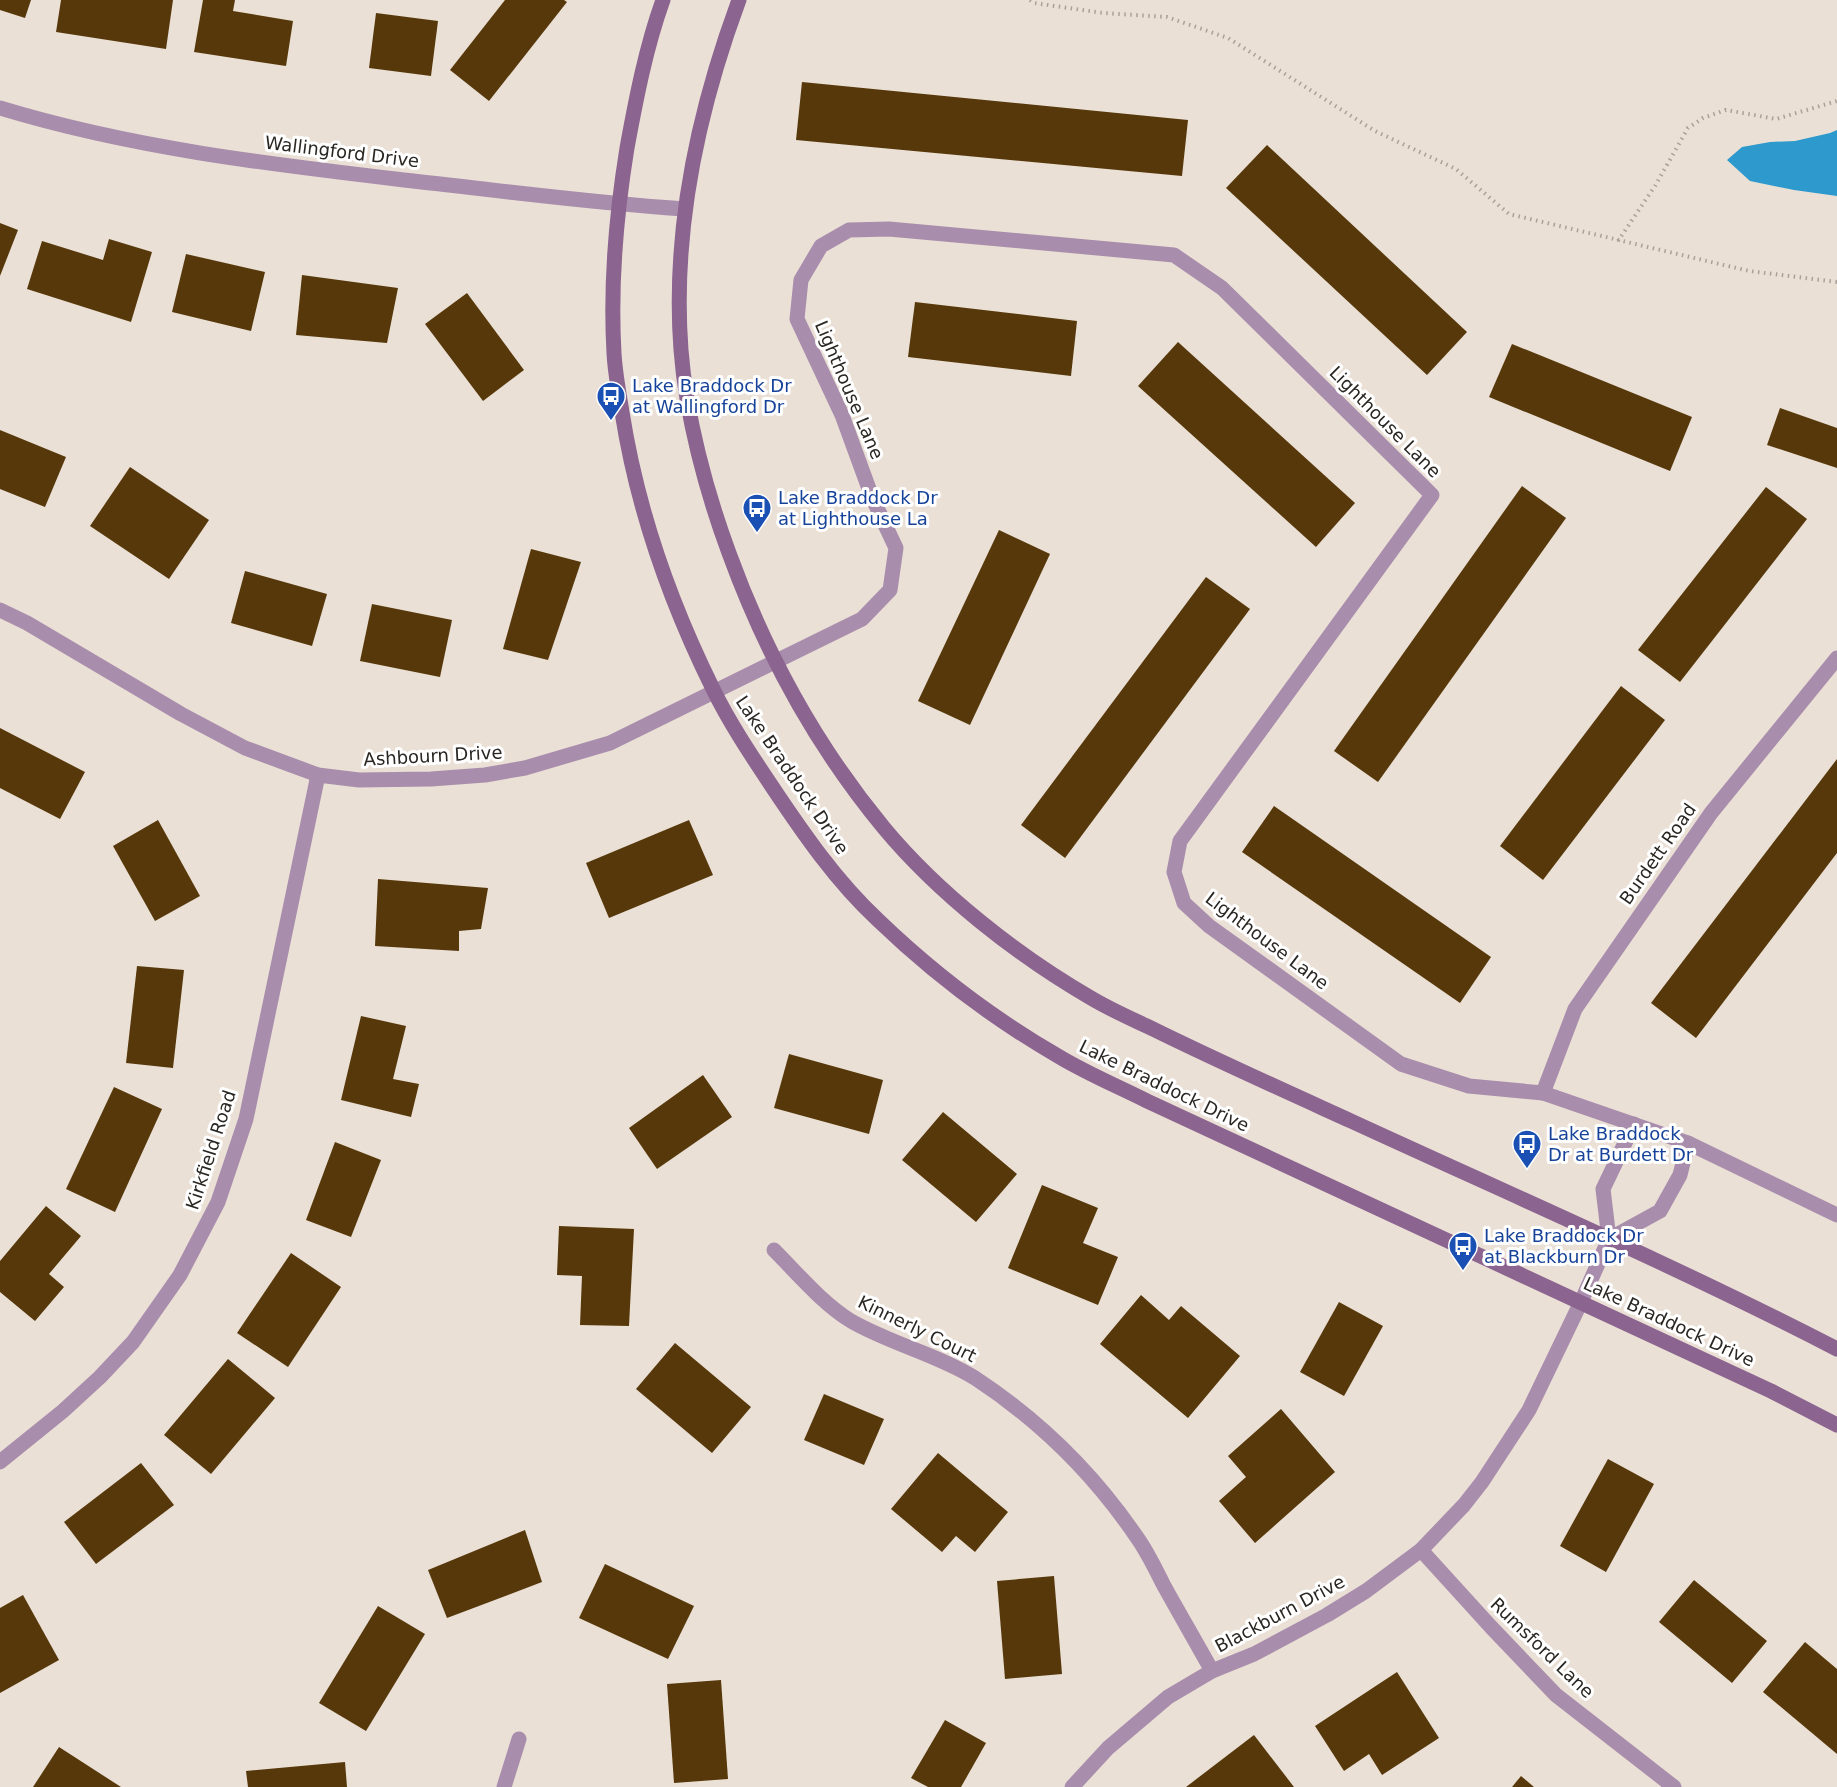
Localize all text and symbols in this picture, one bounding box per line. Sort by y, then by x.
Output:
street label: Wallingford Drive [264,132,420,171]
street label: Lighthouse Lane [811,317,888,462]
street label: Lighthouse Lane [1325,362,1445,482]
place label: Lake Braddock Dr at Wallingford Dr [632,375,792,417]
bus stop icon: Lake Braddock Dr at Wallingford Dr [595,380,627,422]
place label: Lake Braddock Dr at Lighthouse La [778,487,938,529]
bus stop icon: Lake Braddock Dr at Lighthouse La [741,492,773,534]
street label: Lake Braddock Drive [732,692,853,858]
street label: Ashbourn Drive [363,741,503,770]
street label: Burdett Road [1615,799,1700,908]
street label: Lighthouse Lane [1202,888,1333,994]
street label: Lake Braddock Drive [1076,1035,1253,1136]
street label: Kirkfield Road [181,1087,240,1212]
place label: Lake Braddock Dr at Burdett Dr [1548,1123,1694,1165]
bus stop icon: Lake Braddock Dr at Burdett Dr [1511,1128,1543,1170]
place label: Lake Braddock Dr at Blackburn Dr [1484,1225,1644,1267]
bus stop icon: Lake Braddock Dr at Blackburn Dr [1447,1230,1479,1272]
street label: Lake Braddock Drive [1580,1273,1758,1370]
street label: Kinnerly Court [855,1291,980,1366]
street label: Blackburn Drive [1211,1571,1348,1657]
street label: Rumsford Lane [1486,1593,1598,1702]

